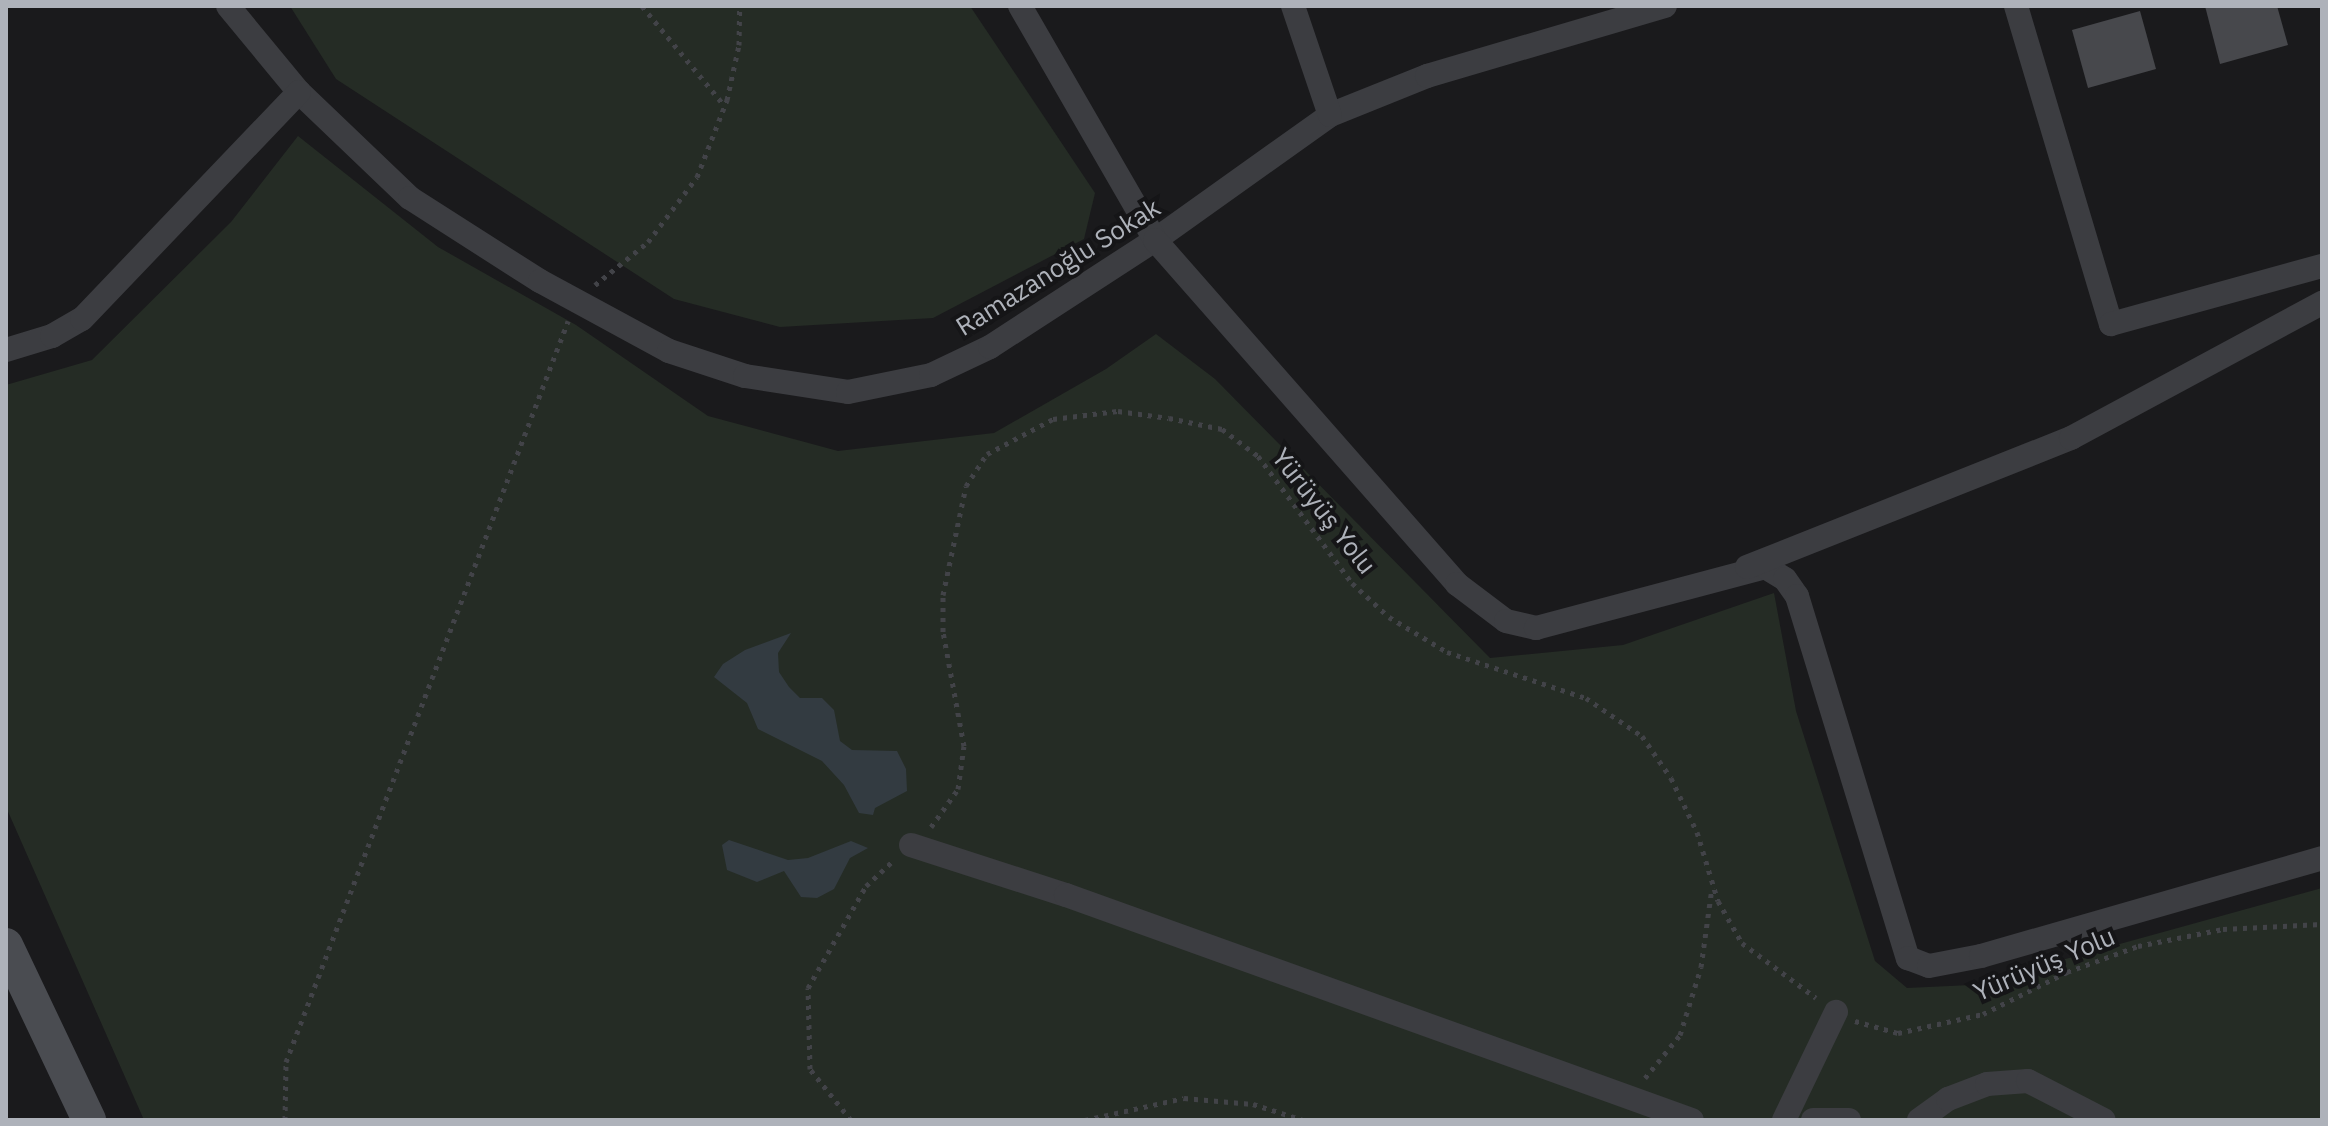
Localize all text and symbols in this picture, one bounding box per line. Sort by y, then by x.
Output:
street label: Ramazanoğlu Sokak [950,192,1166,342]
street label: Yürüyüş Yolu [1265,442,1383,580]
street label: Yürüyüş Yolu [1969,920,2119,1008]

